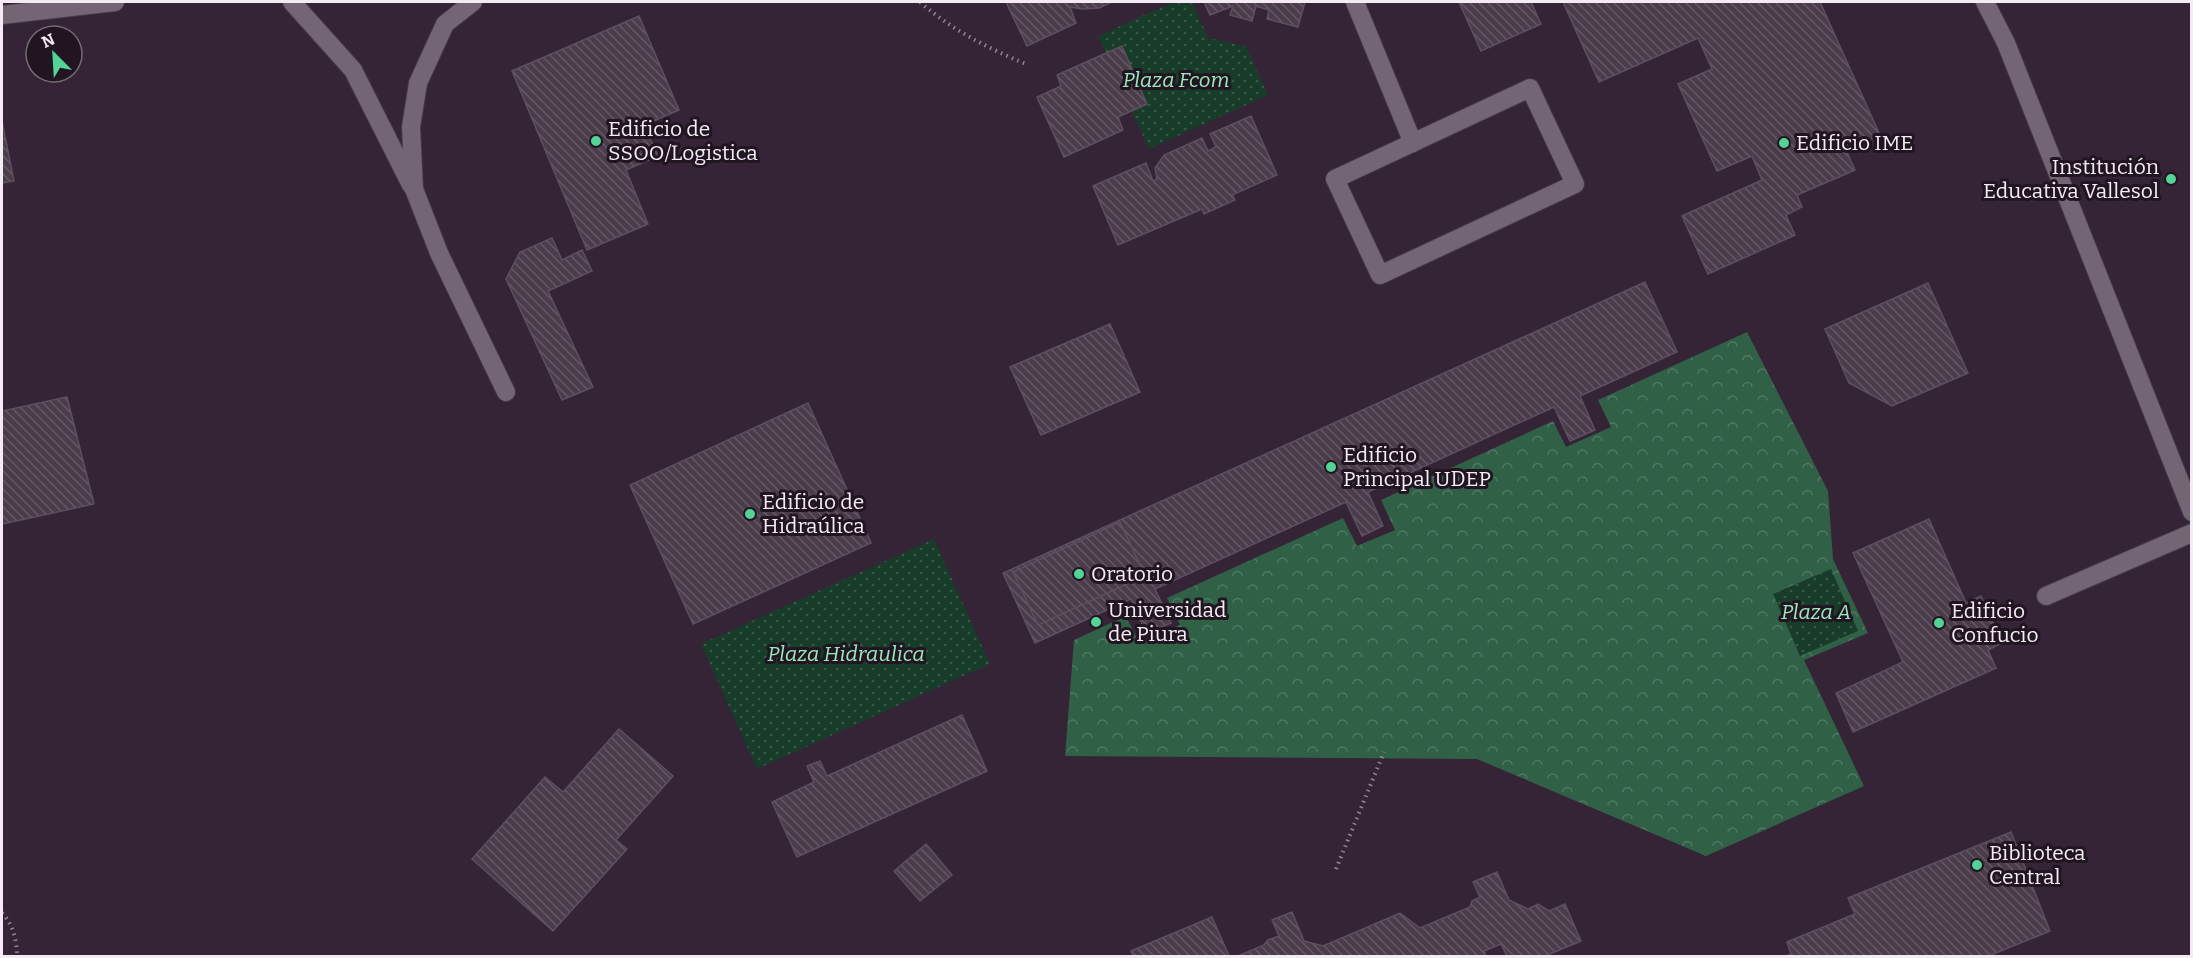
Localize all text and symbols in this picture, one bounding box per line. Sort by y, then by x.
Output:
north arrow [24,24,84,84]
text: N [39,30,58,52]
park label: Plaza Fcom [1122,67,1230,93]
place label: Edificio de SSOO/Logistica [608,116,758,166]
place label: Edificio IME [1796,130,1913,156]
marker: Edificio de SSOO/Logistica [589,134,603,148]
marker: Edificio IME [1777,136,1791,150]
place label: Institución Educativa Vallesol [1983,154,2159,204]
marker: Institución Educativa Vallesol [2164,172,2178,186]
place label: Edificio Principal UDEP [1343,442,1491,492]
marker: Edificio Principal UDEP [1324,460,1338,474]
place label: Edificio de Hidraúlica [762,489,865,539]
marker: Edificio de Hidraúlica [743,507,757,521]
place label: Oratorio [1091,561,1173,587]
marker: Oratorio [1072,567,1086,581]
place label: Universidad de Piura [1108,597,1226,647]
place label: Edificio Confucio [1951,598,2039,648]
park label: Plaza A [1781,599,1851,625]
marker: Universidad de Piura [1089,615,1103,629]
marker: Edificio Confucio [1932,616,1946,630]
park label: Plaza Hidraulica [767,641,925,667]
place label: Biblioteca Central [1989,840,2086,890]
marker: Biblioteca Central [1970,858,1984,872]

